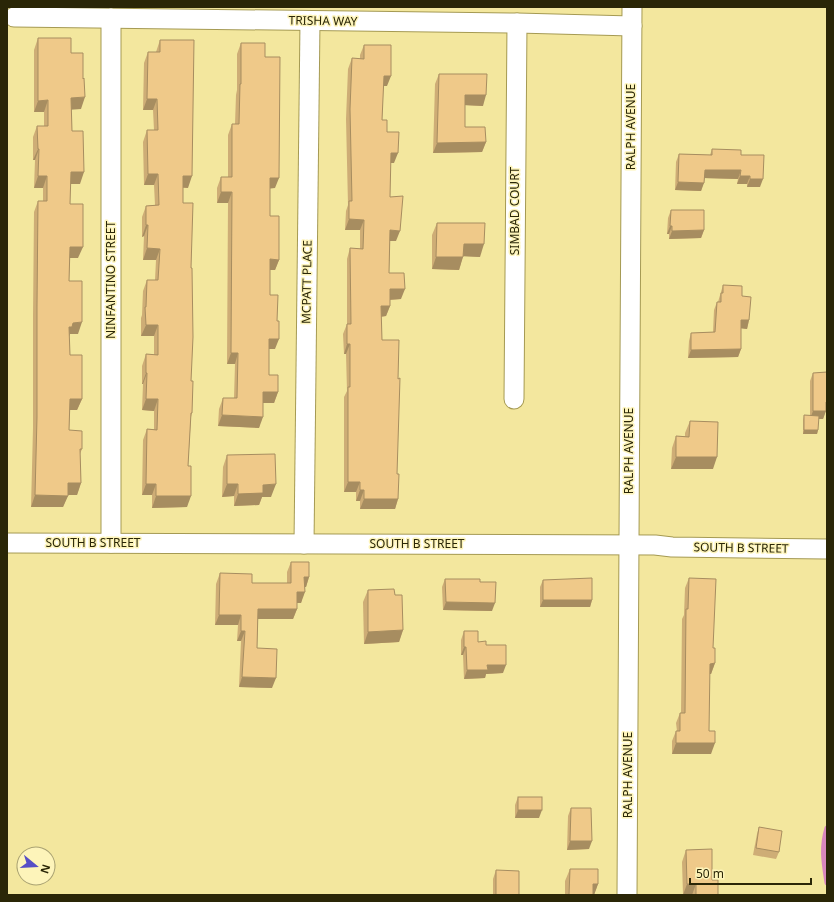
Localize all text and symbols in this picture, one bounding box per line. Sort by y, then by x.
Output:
street label: TRISHA WAY [288,11,358,30]
street label: RALPH AVENUE [622,84,639,170]
street label: SIMBAD COURT [506,166,523,255]
street label: NINFANTINO STREET [102,221,119,339]
street label: MCPATT PLACE [297,240,316,324]
street label: RALPH AVENUE [620,408,637,494]
street label: SOUTH B STREET [45,534,141,551]
street label: SOUTH B STREET [369,535,465,552]
street label: SOUTH B STREET [693,538,789,557]
street label: RALPH AVENUE [619,732,636,818]
north arrow [16,846,56,886]
scale bar [690,860,811,886]
text: N [37,863,55,876]
text: 50 m [696,865,724,882]

